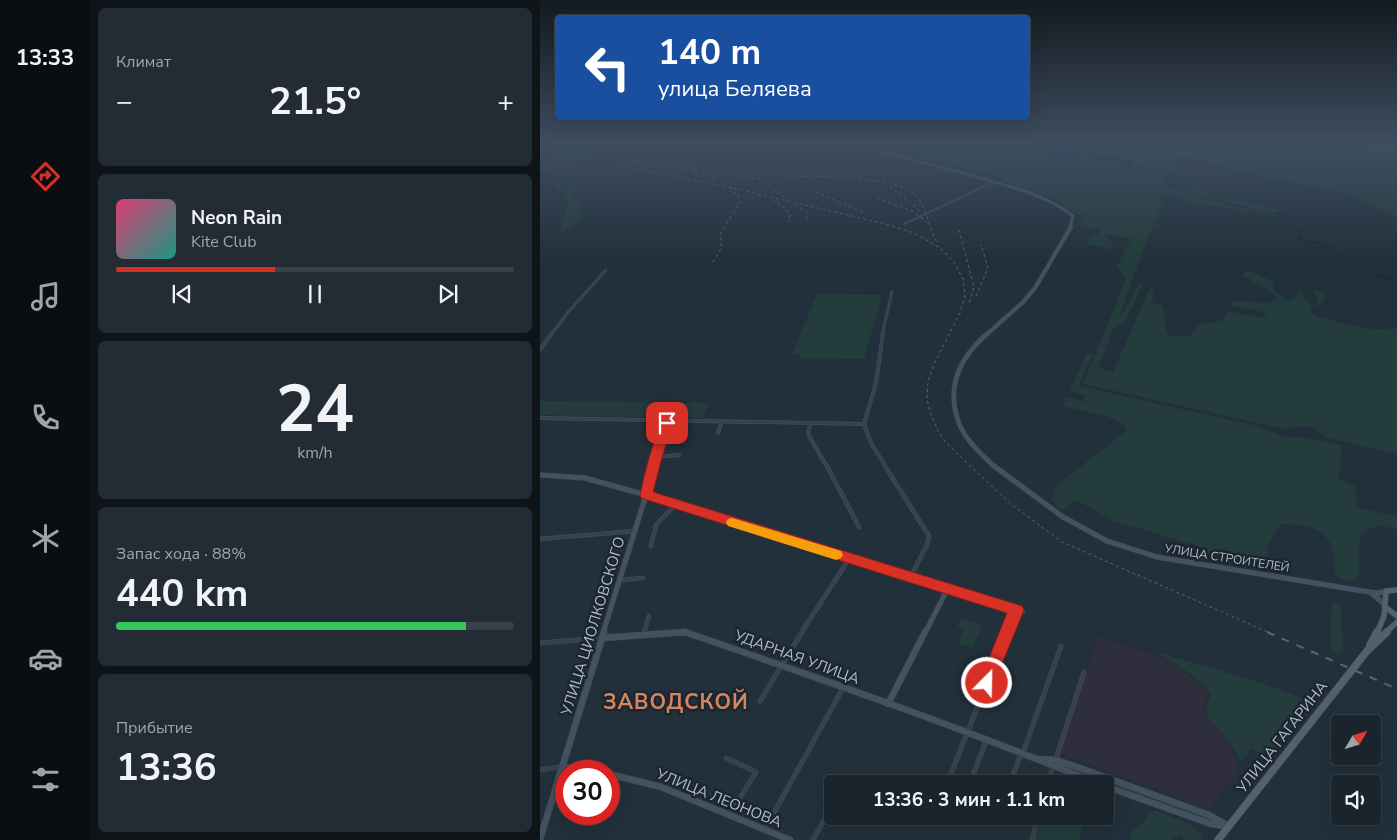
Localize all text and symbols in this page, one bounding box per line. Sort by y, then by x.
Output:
text: 140 m [658,29,761,76]
icon: left [575,35,640,100]
text: 13:33 [16,43,74,73]
text: Климат [116,51,171,73]
text: улица Беляева [658,74,812,104]
text: 21.5° [269,76,361,127]
text: − [116,83,133,121]
text: + [497,83,514,121]
icon: directions [28,159,63,194]
text: Neon Rain [191,205,282,231]
text: Kite Club [191,231,257,253]
icon: music [28,279,63,314]
icon: previous [168,280,196,308]
icon: pause [301,280,329,308]
icon: next [434,280,462,308]
text: 24 [276,365,354,454]
icon: phone [28,400,63,435]
pin [646,402,688,444]
icon: arrive [653,409,681,437]
text: km/h [297,442,333,464]
icon: climate [28,521,63,556]
street label: УЛИЦА ЦИОЛКОВСКОГО [556,534,630,719]
street label: УЛИЦА СТРОИТЕЛЕЙ [1162,540,1291,576]
text: Запас хода · 88% [116,543,246,565]
text: 440 km [116,568,248,619]
street label: УДАРНАЯ УЛИЦА [731,625,862,689]
icon: car [28,641,63,676]
position arrow [960,656,1012,708]
street label: УЛИЦА ГАГАРИНА [1231,677,1332,798]
district label: ЗАВОДСКОЙ [603,688,749,716]
north arrow [1331,715,1381,765]
map controls [1331,715,1381,825]
text: Прибытие [116,717,193,739]
text: 13:36 [116,742,217,793]
speed limit sign: 30 [555,760,620,825]
icon: filters [28,762,63,797]
street label: УЛИЦА ЛЕОНОВА [652,763,785,832]
button: sound [1331,775,1381,825]
text: 13:36 · 3 мин · 1.1 km [873,787,1065,813]

